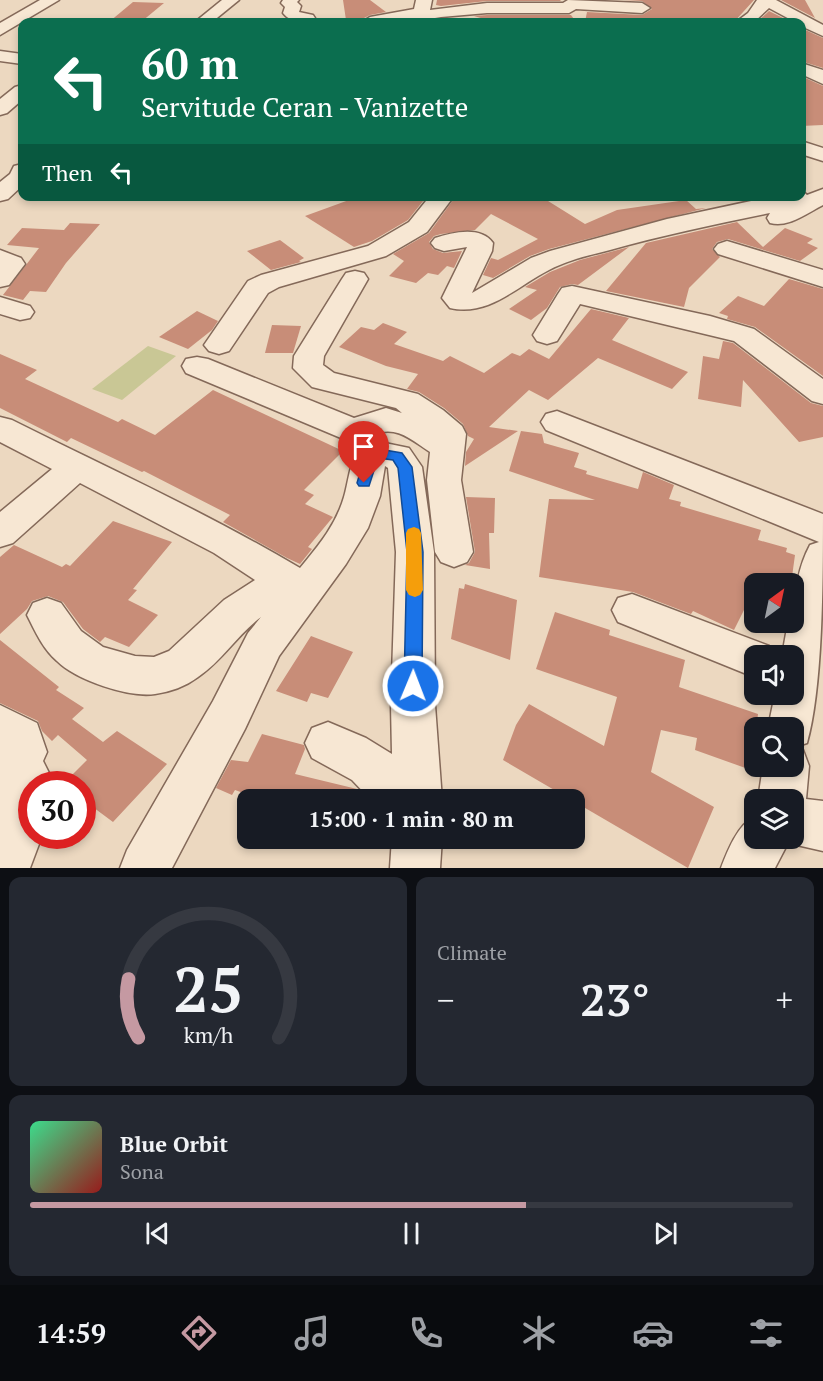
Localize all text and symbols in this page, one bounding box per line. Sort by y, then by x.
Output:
text: 60 m [141,35,239,91]
icon: left [42,42,120,120]
text: Servitude Ceran - Vanizette [141,89,468,125]
icon: left [105,156,138,189]
text: Then [42,158,93,187]
pin [338,421,389,483]
icon: arrive [347,430,380,463]
north arrow [744,573,804,633]
map controls [744,573,804,849]
button: sound [744,645,804,705]
position arrow [381,654,445,718]
button: search [744,717,804,777]
speed limit sign: 30 [18,771,96,849]
button: layers [744,789,804,849]
text: 15:00 · 1 min · 80 m [308,804,514,833]
text: Climate [437,939,507,966]
text: 25 [173,947,243,1030]
text: 23° [580,969,650,1029]
text: − [437,978,455,1021]
text: + [775,978,793,1021]
text: km/h [183,1022,233,1050]
text: Blue Orbit [120,1129,228,1158]
text: Sona [120,1158,164,1185]
icon: previous [141,1217,174,1250]
icon: pause [395,1217,428,1250]
icon: next [649,1217,682,1250]
icon: directions [178,1312,220,1354]
icon: music [291,1312,333,1354]
icon: phone [405,1312,447,1354]
icon: climate [518,1312,560,1354]
icon: car [632,1312,674,1354]
icon: filters [745,1312,787,1354]
text: 14:59 [36,1315,106,1351]

